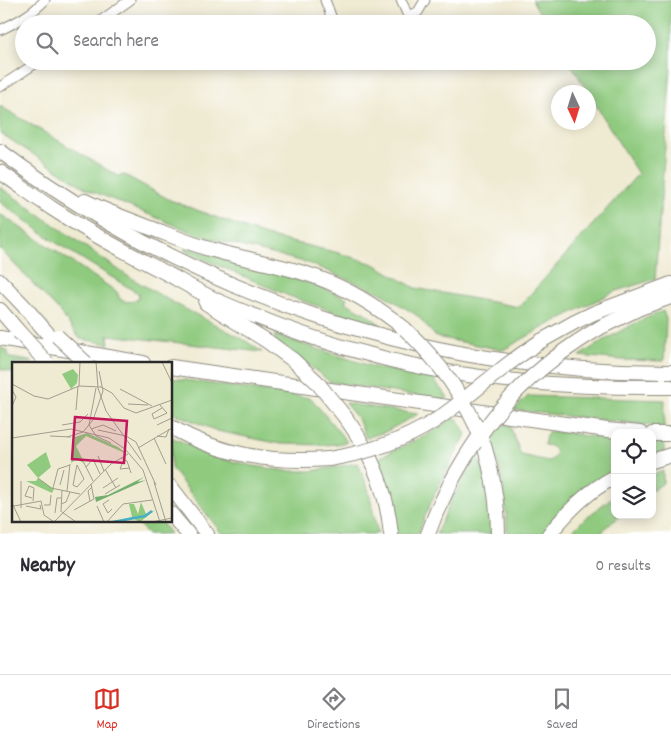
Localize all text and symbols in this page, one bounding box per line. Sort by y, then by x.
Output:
search box [15,15,656,70]
icon: search [33,29,61,57]
text: Search here [73,29,159,56]
north arrow [551,85,596,130]
inset map [12,362,172,522]
map controls [611,429,656,519]
button: locate [611,429,656,474]
button: layers [611,474,656,519]
text: Nearby [20,552,75,582]
text: 0 results [596,555,651,578]
tab: Map [93,685,121,735]
tab: Directions [307,685,360,735]
tab: Saved [547,685,578,735]

